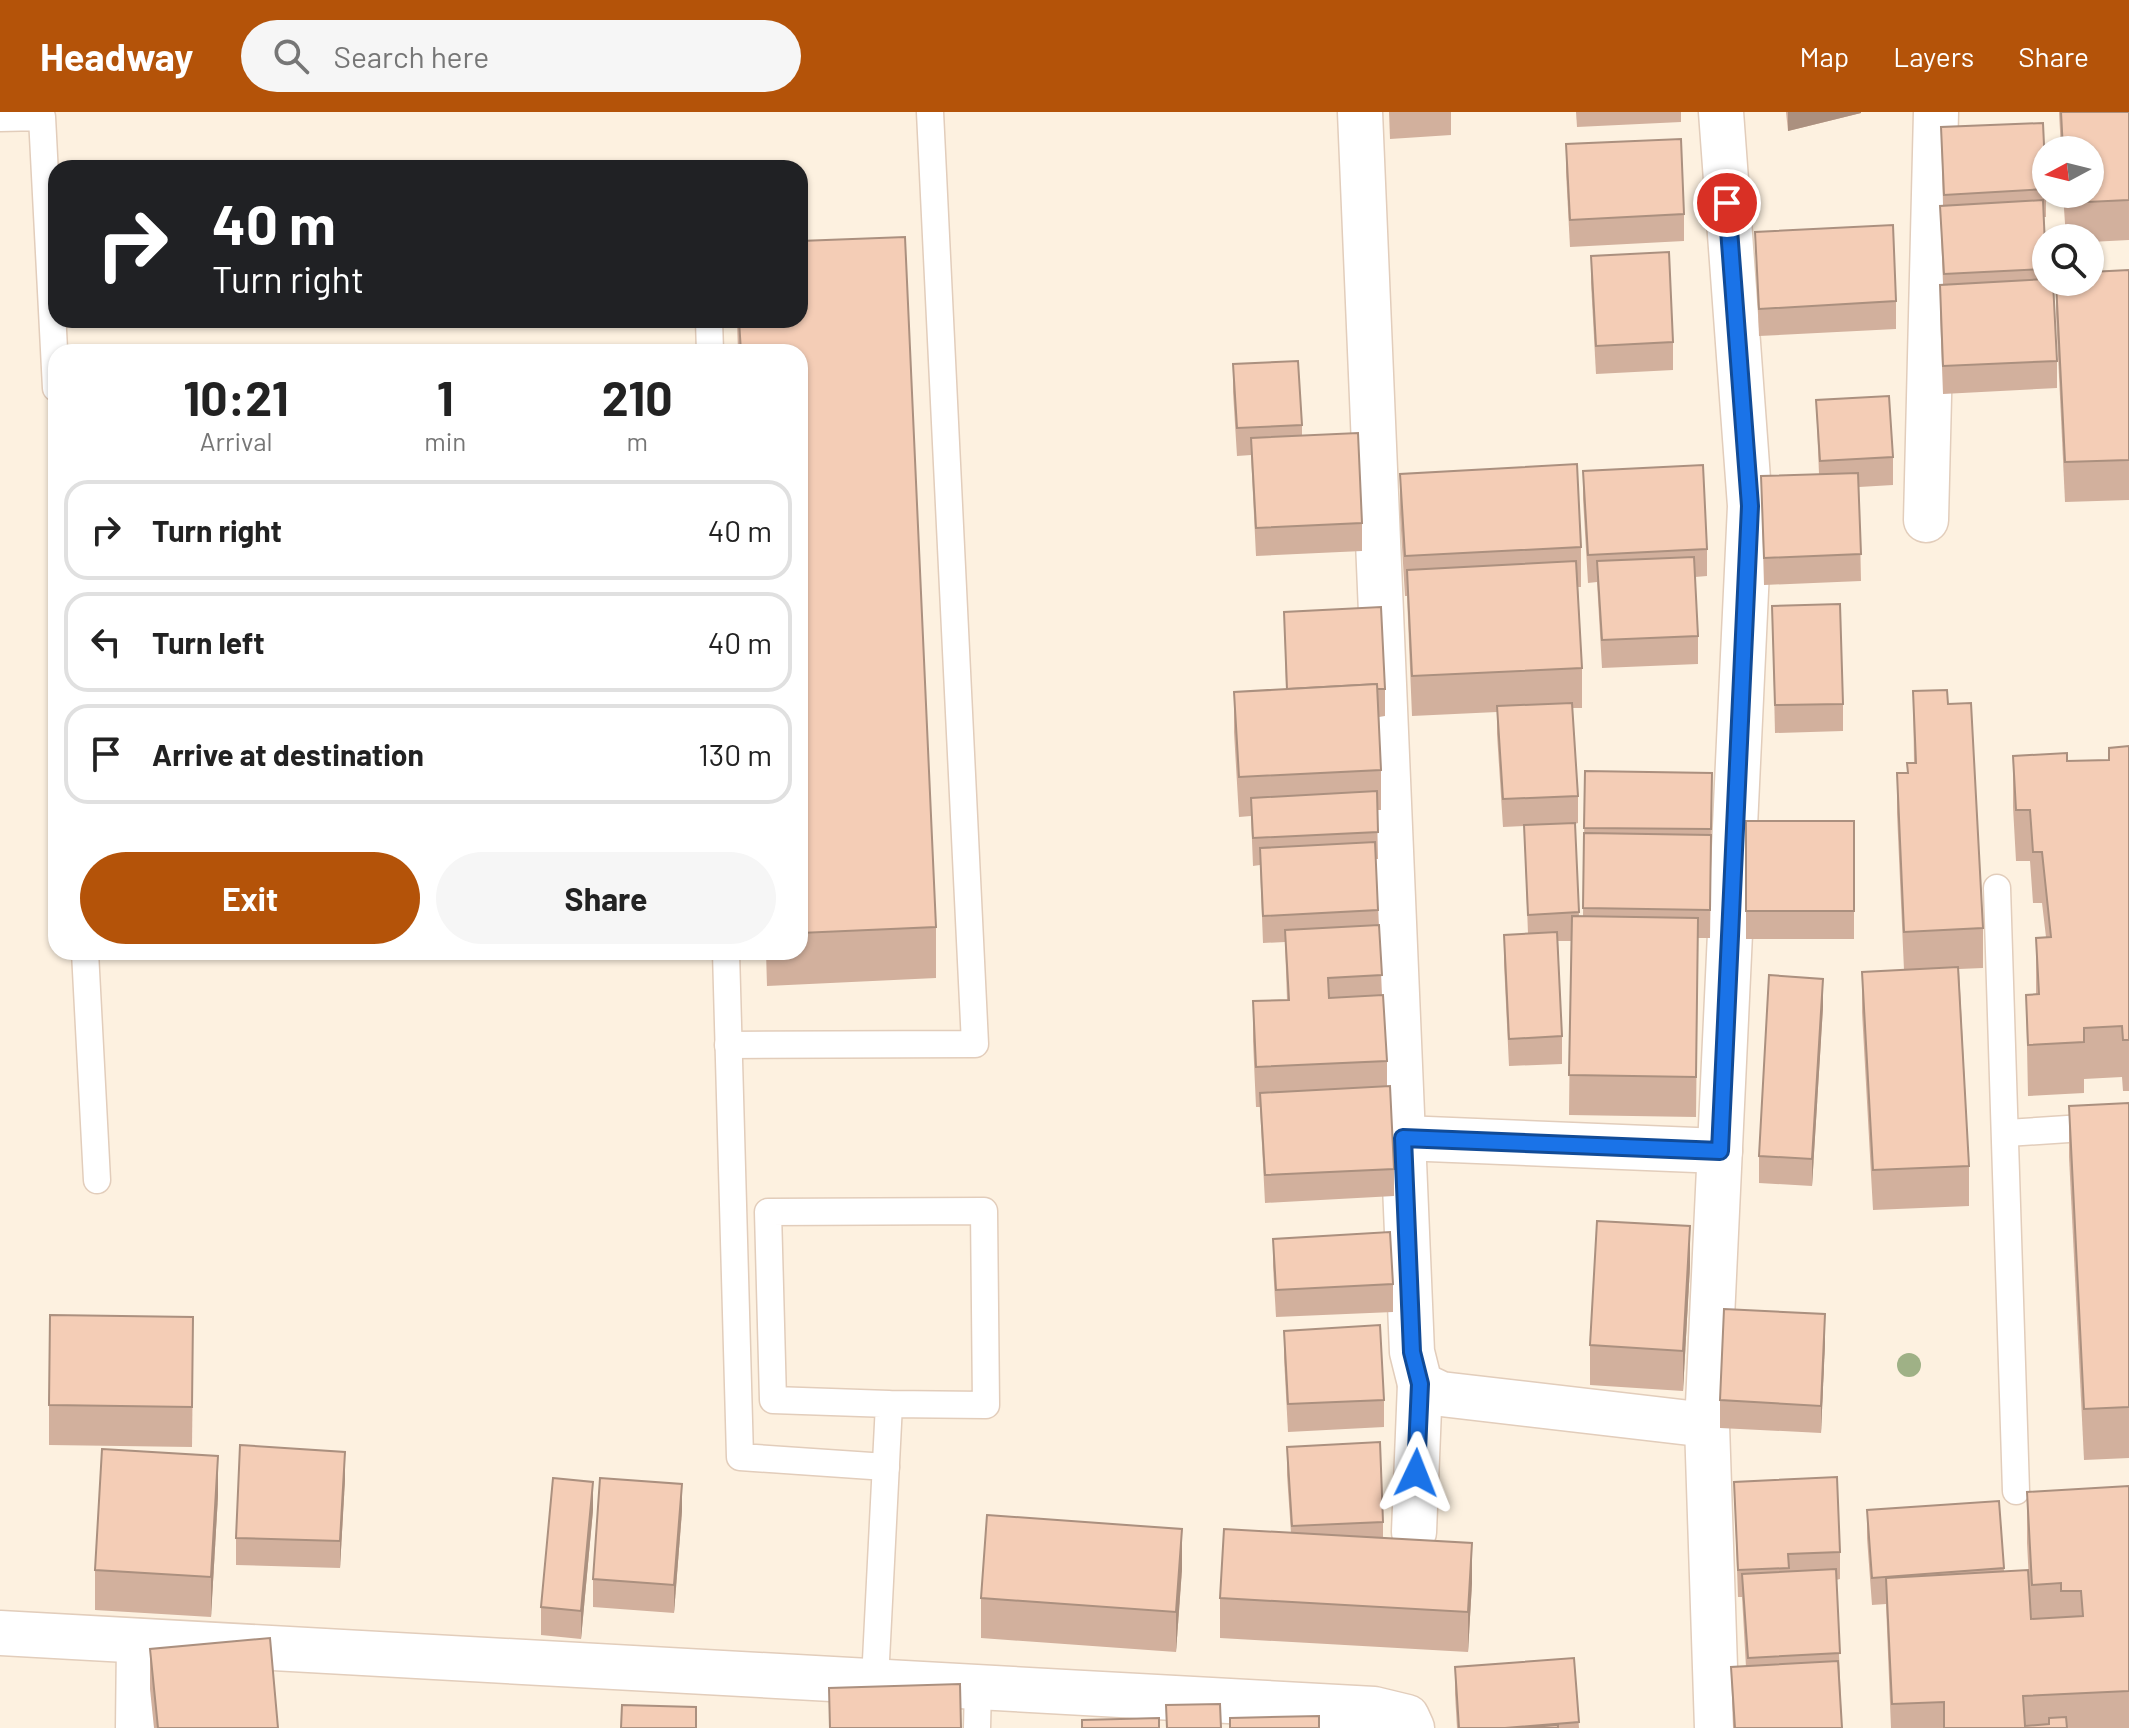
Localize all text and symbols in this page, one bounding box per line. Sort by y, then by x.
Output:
search box [241,20,801,92]
text: Headway [40,33,193,79]
icon: search [269,34,313,78]
text: Search here [333,38,489,74]
text: Map [1799,39,1849,73]
text: Layers [1893,39,1974,73]
text: Share [2018,39,2089,73]
north arrow [2032,136,2104,208]
map controls [2032,136,2104,296]
pin [1693,169,1761,237]
icon: arrive [1705,181,1749,225]
text: 40 m [212,189,336,256]
icon: right [80,192,184,296]
button: search [2032,224,2104,296]
text: Turn right [212,257,364,300]
text: 10:21 [183,368,289,426]
text: 1 [437,368,454,426]
text: 210 [602,368,673,426]
text: Arrival [200,425,272,456]
text: min [424,425,466,456]
text: m [626,425,648,456]
icon: right [84,508,128,552]
text: Turn right [152,512,282,548]
text: 40 m [708,512,772,548]
icon: left [84,620,128,664]
text: Turn left [152,624,265,660]
text: 40 m [708,624,772,660]
icon: arrive [84,732,128,776]
text: Arrive at destination [152,736,424,772]
text: 130 m [698,736,772,772]
button: Exit [80,852,420,944]
button: Share [436,852,776,944]
position arrow [1374,1431,1458,1515]

